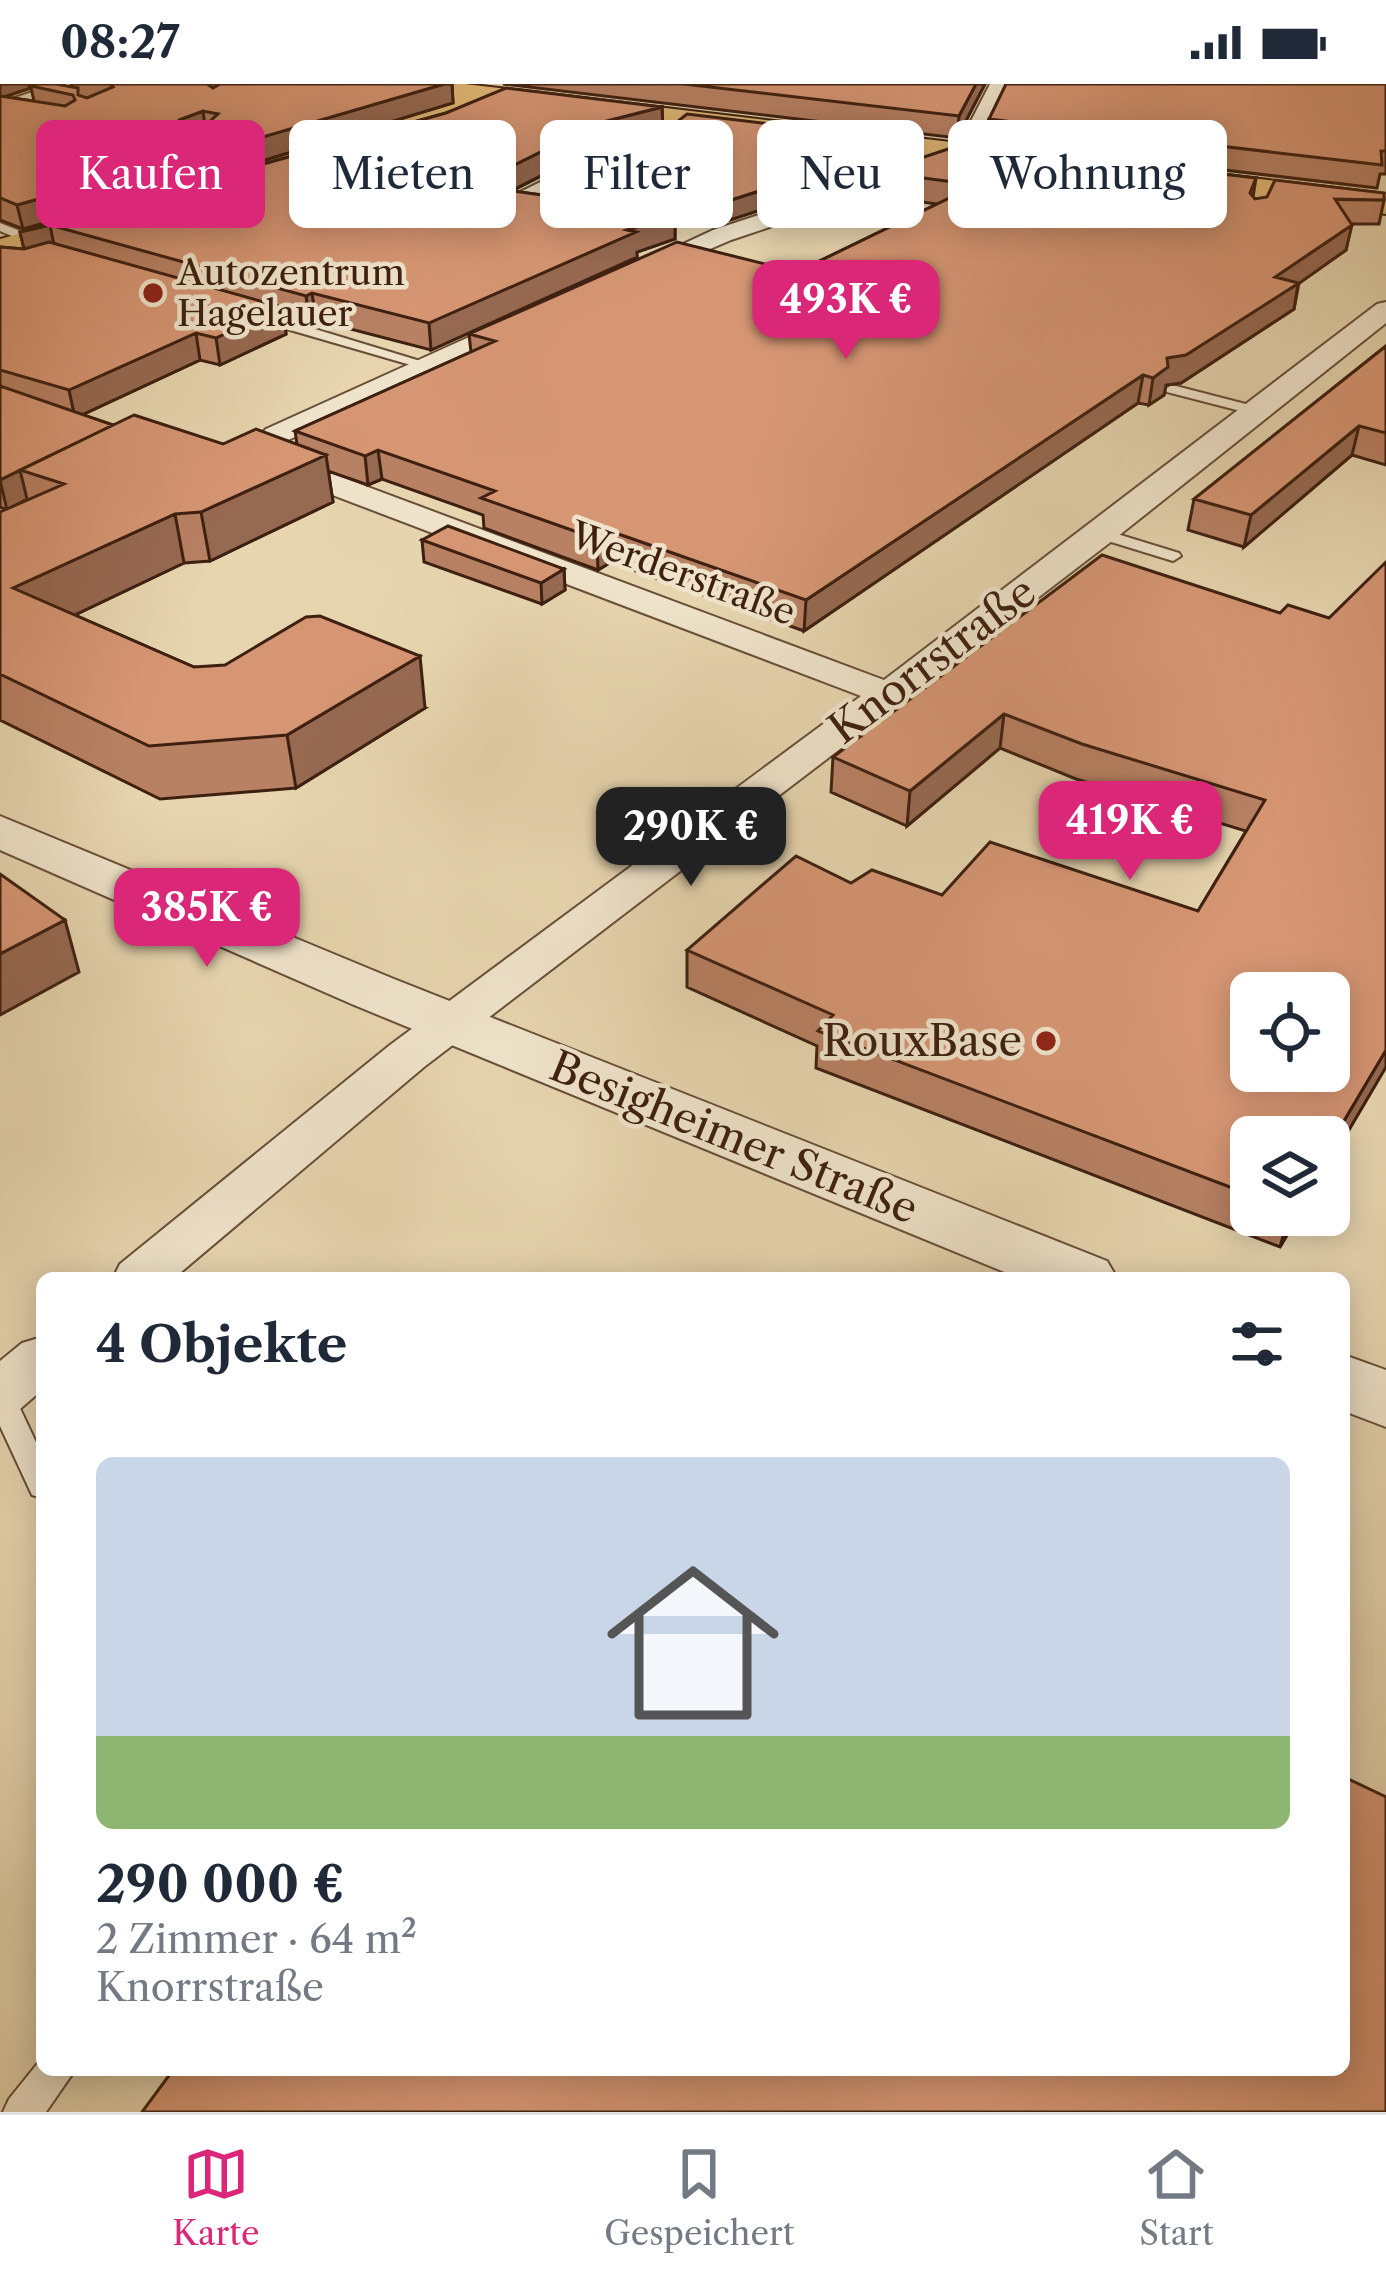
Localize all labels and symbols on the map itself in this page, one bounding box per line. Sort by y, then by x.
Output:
place label: Autozentrum Hagelauer [176,250,405,335]
pin: 493K € [748,260,944,362]
marker: Autozentrum Hagelauer [140,280,166,306]
street label: Werderstraße [564,512,801,634]
street label: Knorrstraße [818,565,1046,755]
pin: 419K € [1032,781,1228,883]
pin: 290K € [593,787,789,889]
pin: 385K € [109,868,305,970]
place label: RouxBase [822,1015,1022,1067]
marker: RouxBase [1033,1028,1059,1054]
street label: Besigheimer Straße [543,1040,925,1234]

